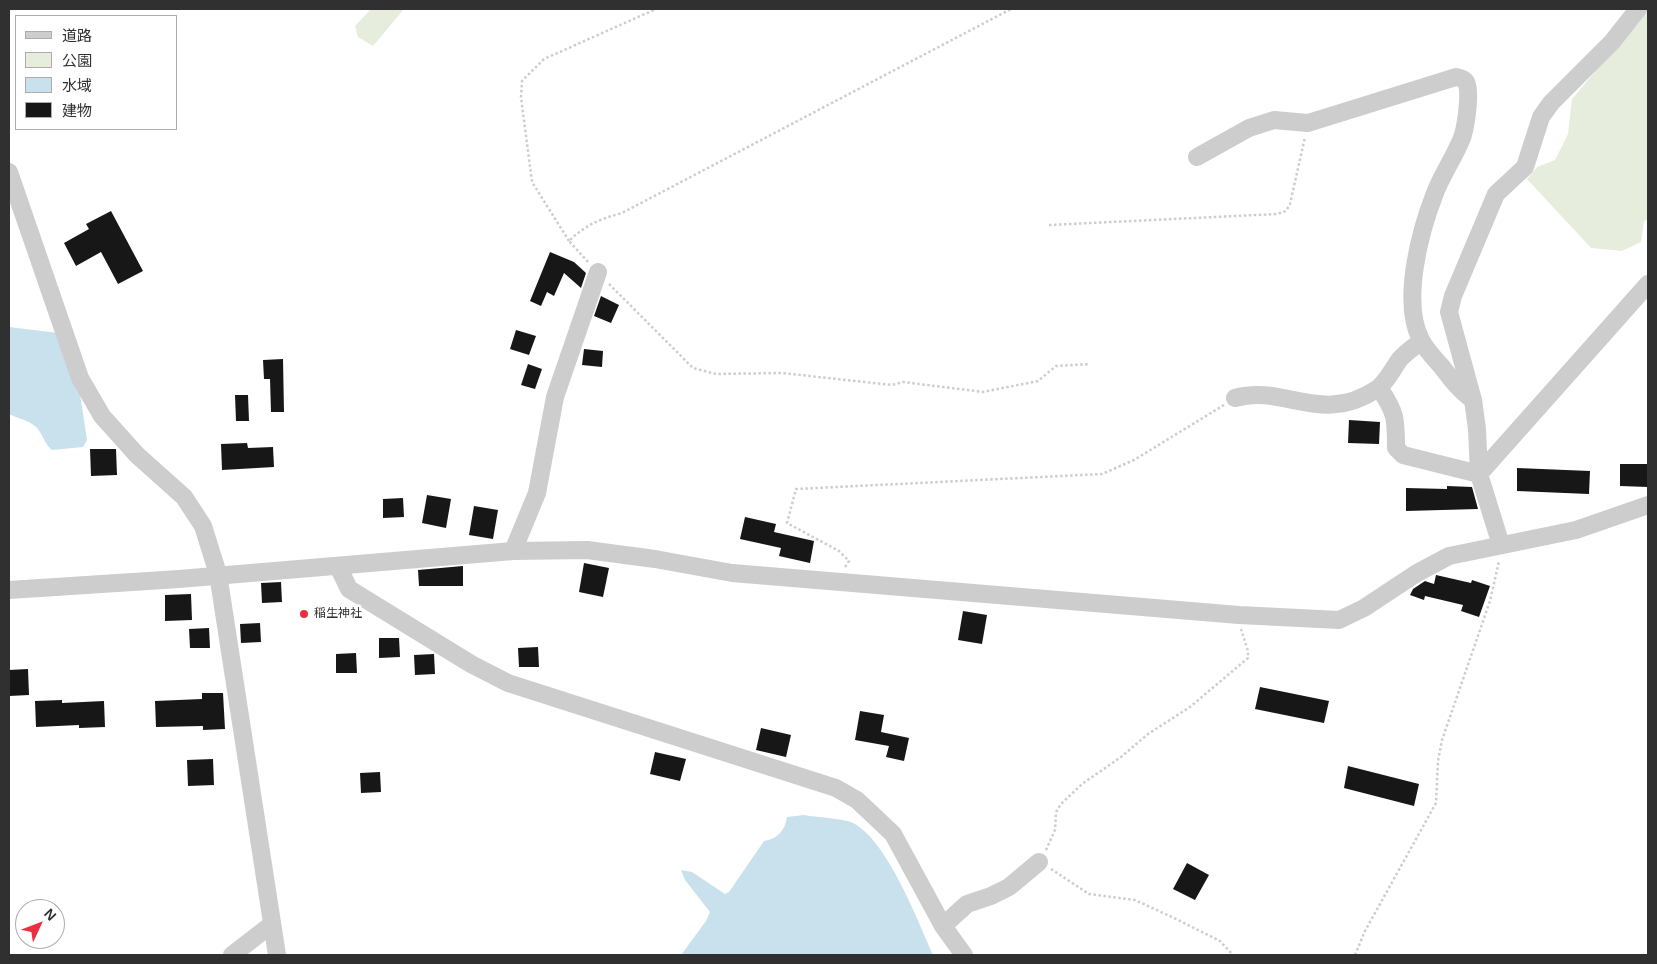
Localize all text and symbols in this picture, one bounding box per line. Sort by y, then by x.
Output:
legend [15,15,178,130]
text: 道路 [62,27,92,44]
text: 公園 [62,52,92,69]
text: 水域 [62,77,92,94]
text: 建物 [62,102,92,119]
place label: 稲生神社 [314,607,362,621]
marker: 稲生神社 [298,608,310,620]
north arrow [15,899,65,949]
text: N [41,905,60,924]

